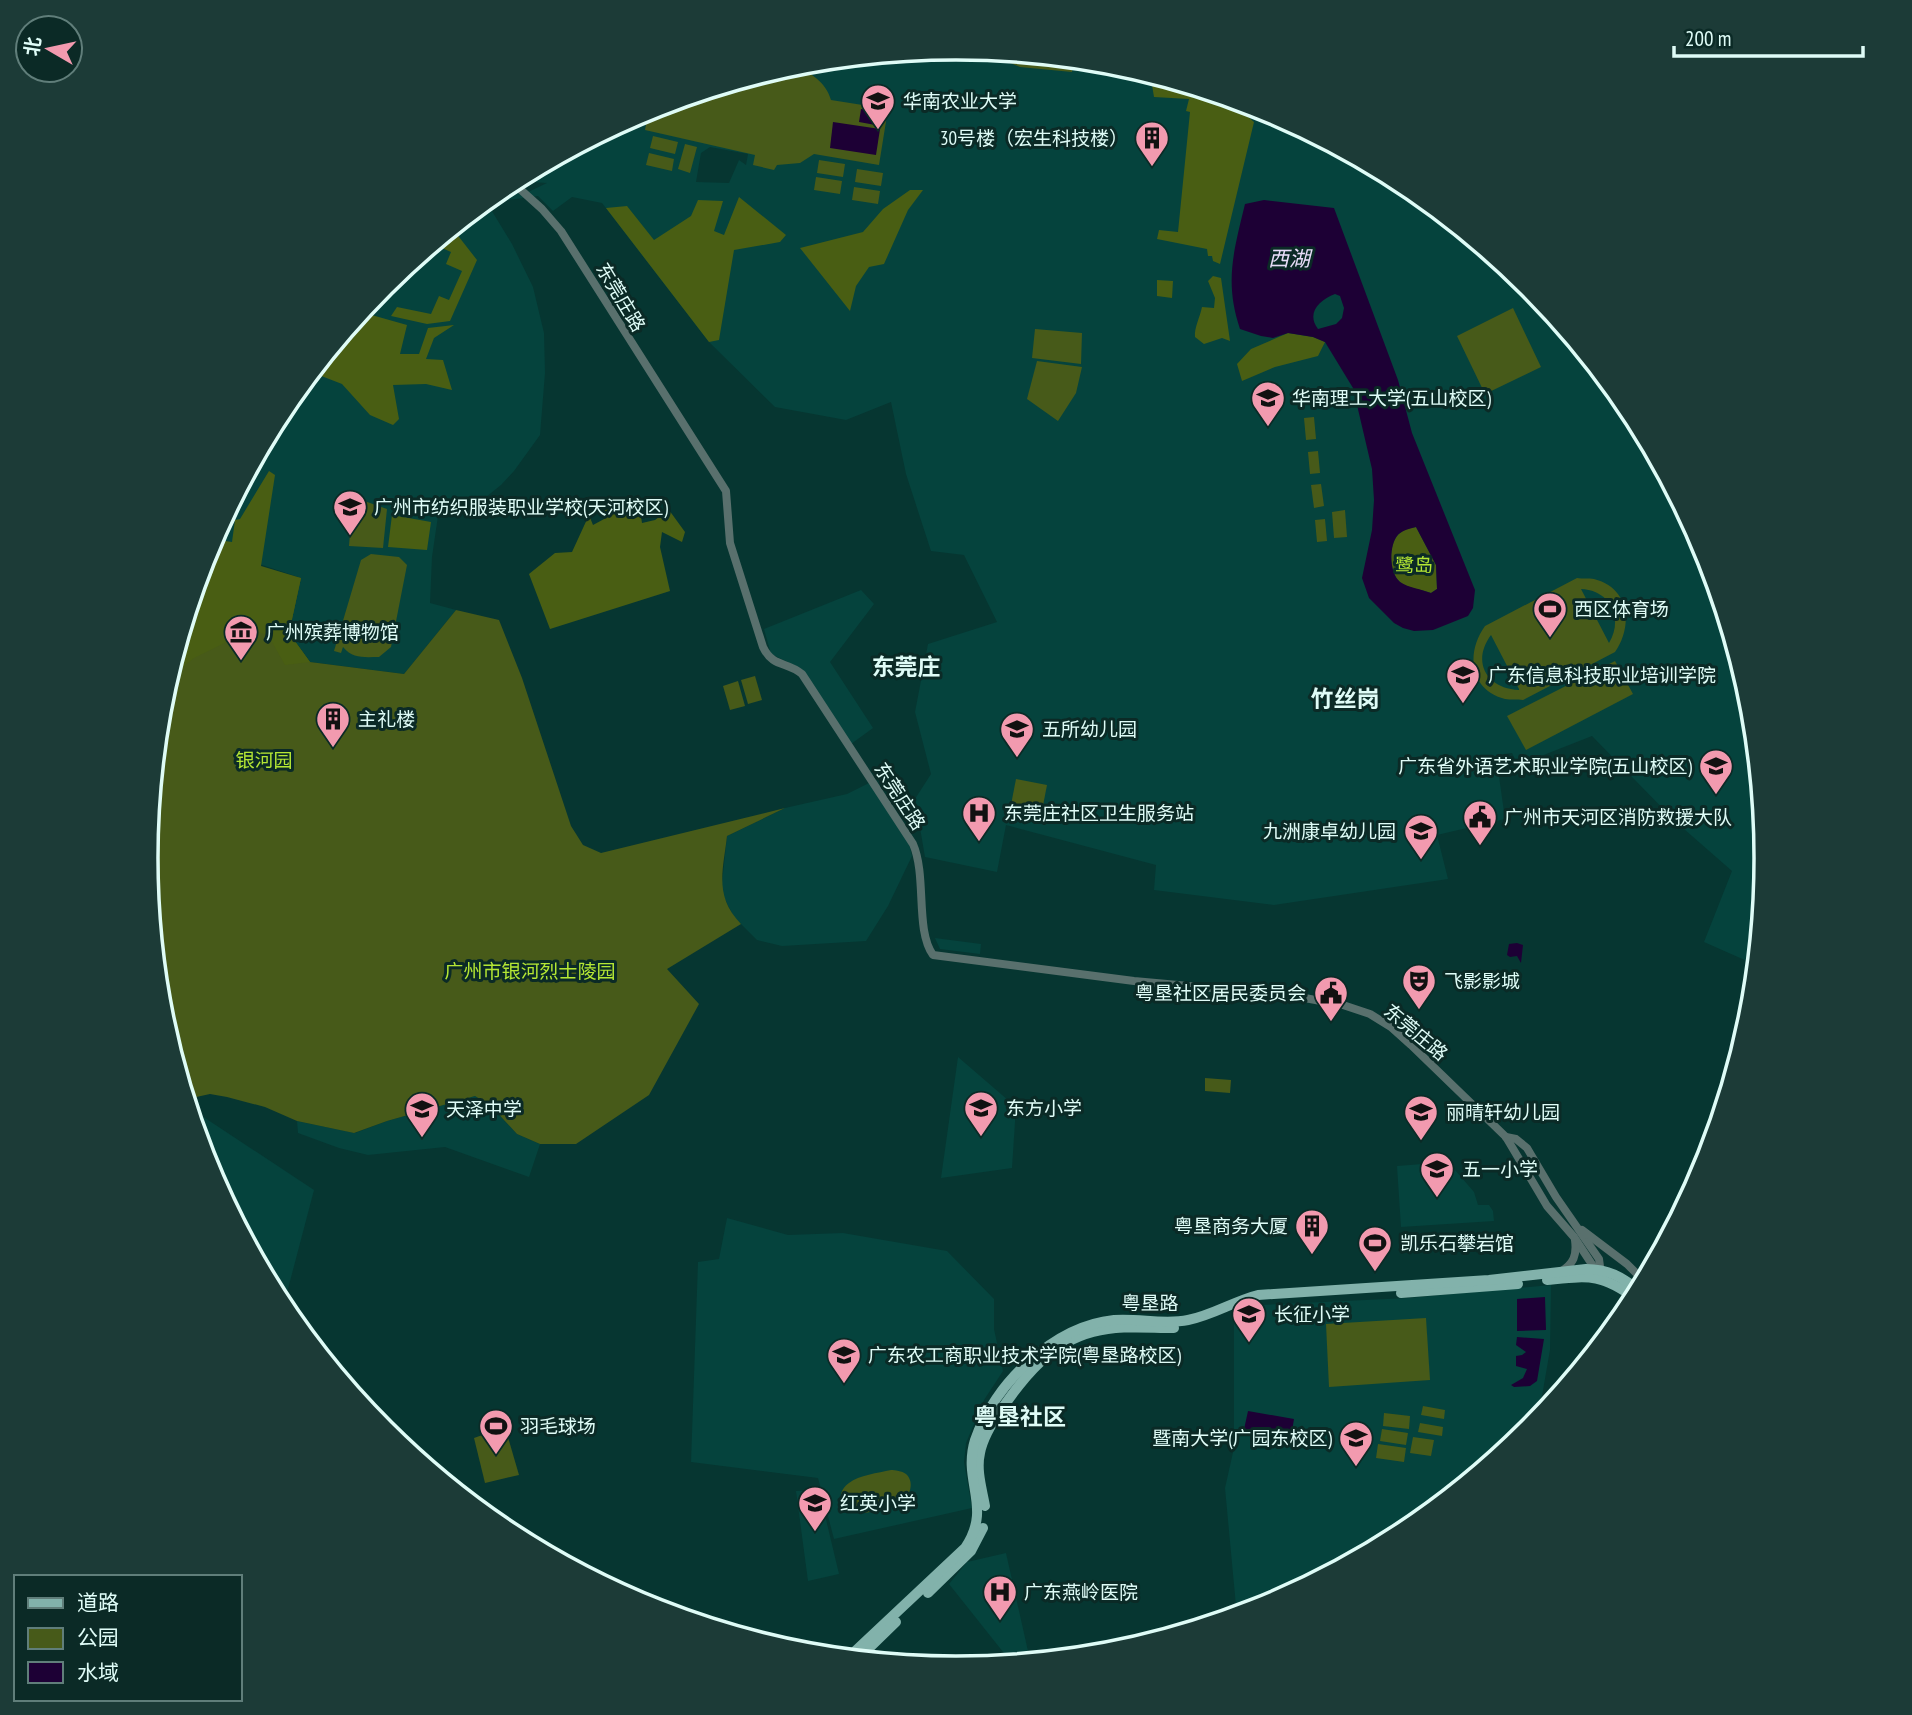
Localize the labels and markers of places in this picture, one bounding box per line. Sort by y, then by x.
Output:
school or university icon: 华南农业大学 [859,82,897,131]
place label: 华南农业大学 [903,89,1017,113]
building icon: 30号楼（宏生科技楼） [1133,119,1171,168]
place label: 30号楼（宏生科技楼） [940,126,1128,150]
school or university icon: 华南理工大学(五山校区) [1249,379,1287,428]
place label: 华南理工大学(五山校区) [1292,386,1491,410]
school or university icon: 广州市纺织服装职业学校(天河校区) [331,488,369,537]
place label: 广州市纺织服装职业学校(天河校区) [374,495,668,519]
sports icon: 西区体育场 [1531,590,1569,639]
place label: 西区体育场 [1574,597,1669,621]
museum icon: 广州殡葬博物馆 [222,613,260,662]
place label: 广州殡葬博物馆 [266,620,399,644]
school or university icon: 广东信息科技职业培训学院 [1444,656,1482,705]
place label: 广东信息科技职业培训学院 [1488,663,1716,687]
building icon: 主礼楼 [314,700,352,749]
place label: 主礼楼 [358,707,415,731]
school or university icon: 五所幼儿园 [998,710,1036,759]
place label: 五所幼儿园 [1042,717,1137,741]
school or university icon: 广东省外语艺术职业学院(五山校区) [1697,747,1735,796]
place label: 广东省外语艺术职业学院(五山校区) [1398,754,1693,778]
hospital icon: 东莞庄社区卫生服务站 [960,794,998,843]
public building icon: 广州市天河区消防救援大队 [1461,798,1499,847]
place label: 东莞庄社区卫生服务站 [1004,801,1194,825]
place label: 广州市天河区消防救援大队 [1504,805,1732,829]
school or university icon: 九洲康卓幼儿园 [1402,812,1440,861]
place label: 九洲康卓幼儿园 [1263,819,1396,843]
theatre icon: 飞影影城 [1400,962,1438,1011]
place label: 飞影影城 [1444,969,1520,993]
public building icon: 粤垦社区居民委员会 [1312,974,1350,1023]
place label: 粤垦社区居民委员会 [1135,981,1306,1005]
school or university icon: 东方小学 [962,1089,1000,1138]
school or university icon: 天泽中学 [403,1090,441,1139]
school or university icon: 丽晴轩幼儿园 [1402,1093,1440,1142]
place label: 东方小学 [1006,1096,1082,1120]
place label: 天泽中学 [446,1097,522,1121]
place label: 丽晴轩幼儿园 [1446,1100,1560,1124]
school or university icon: 五一小学 [1418,1150,1456,1199]
place label: 五一小学 [1462,1157,1538,1181]
building icon: 粤垦商务大厦 [1293,1207,1331,1256]
place label: 粤垦商务大厦 [1174,1214,1288,1238]
sports icon: 凯乐石攀岩馆 [1356,1224,1394,1273]
place label: 凯乐石攀岩馆 [1400,1231,1514,1255]
school or university icon: 长征小学 [1230,1295,1268,1344]
place label: 长征小学 [1274,1302,1350,1326]
school or university icon: 广东农工商职业技术学院(粤垦路校区) [825,1336,863,1385]
place label: 广东农工商职业技术学院(粤垦路校区) [868,1343,1181,1367]
sports icon: 羽毛球场 [477,1407,515,1456]
place label: 羽毛球场 [520,1414,596,1438]
school or university icon: 暨南大学(广园东校区) [1337,1419,1375,1468]
place label: 暨南大学(广园东校区) [1152,1426,1333,1450]
school or university icon: 红英小学 [796,1484,834,1533]
place label: 红英小学 [840,1491,916,1515]
hospital icon: 广东燕岭医院 [981,1573,1019,1622]
place label: 广东燕岭医院 [1024,1580,1138,1604]

